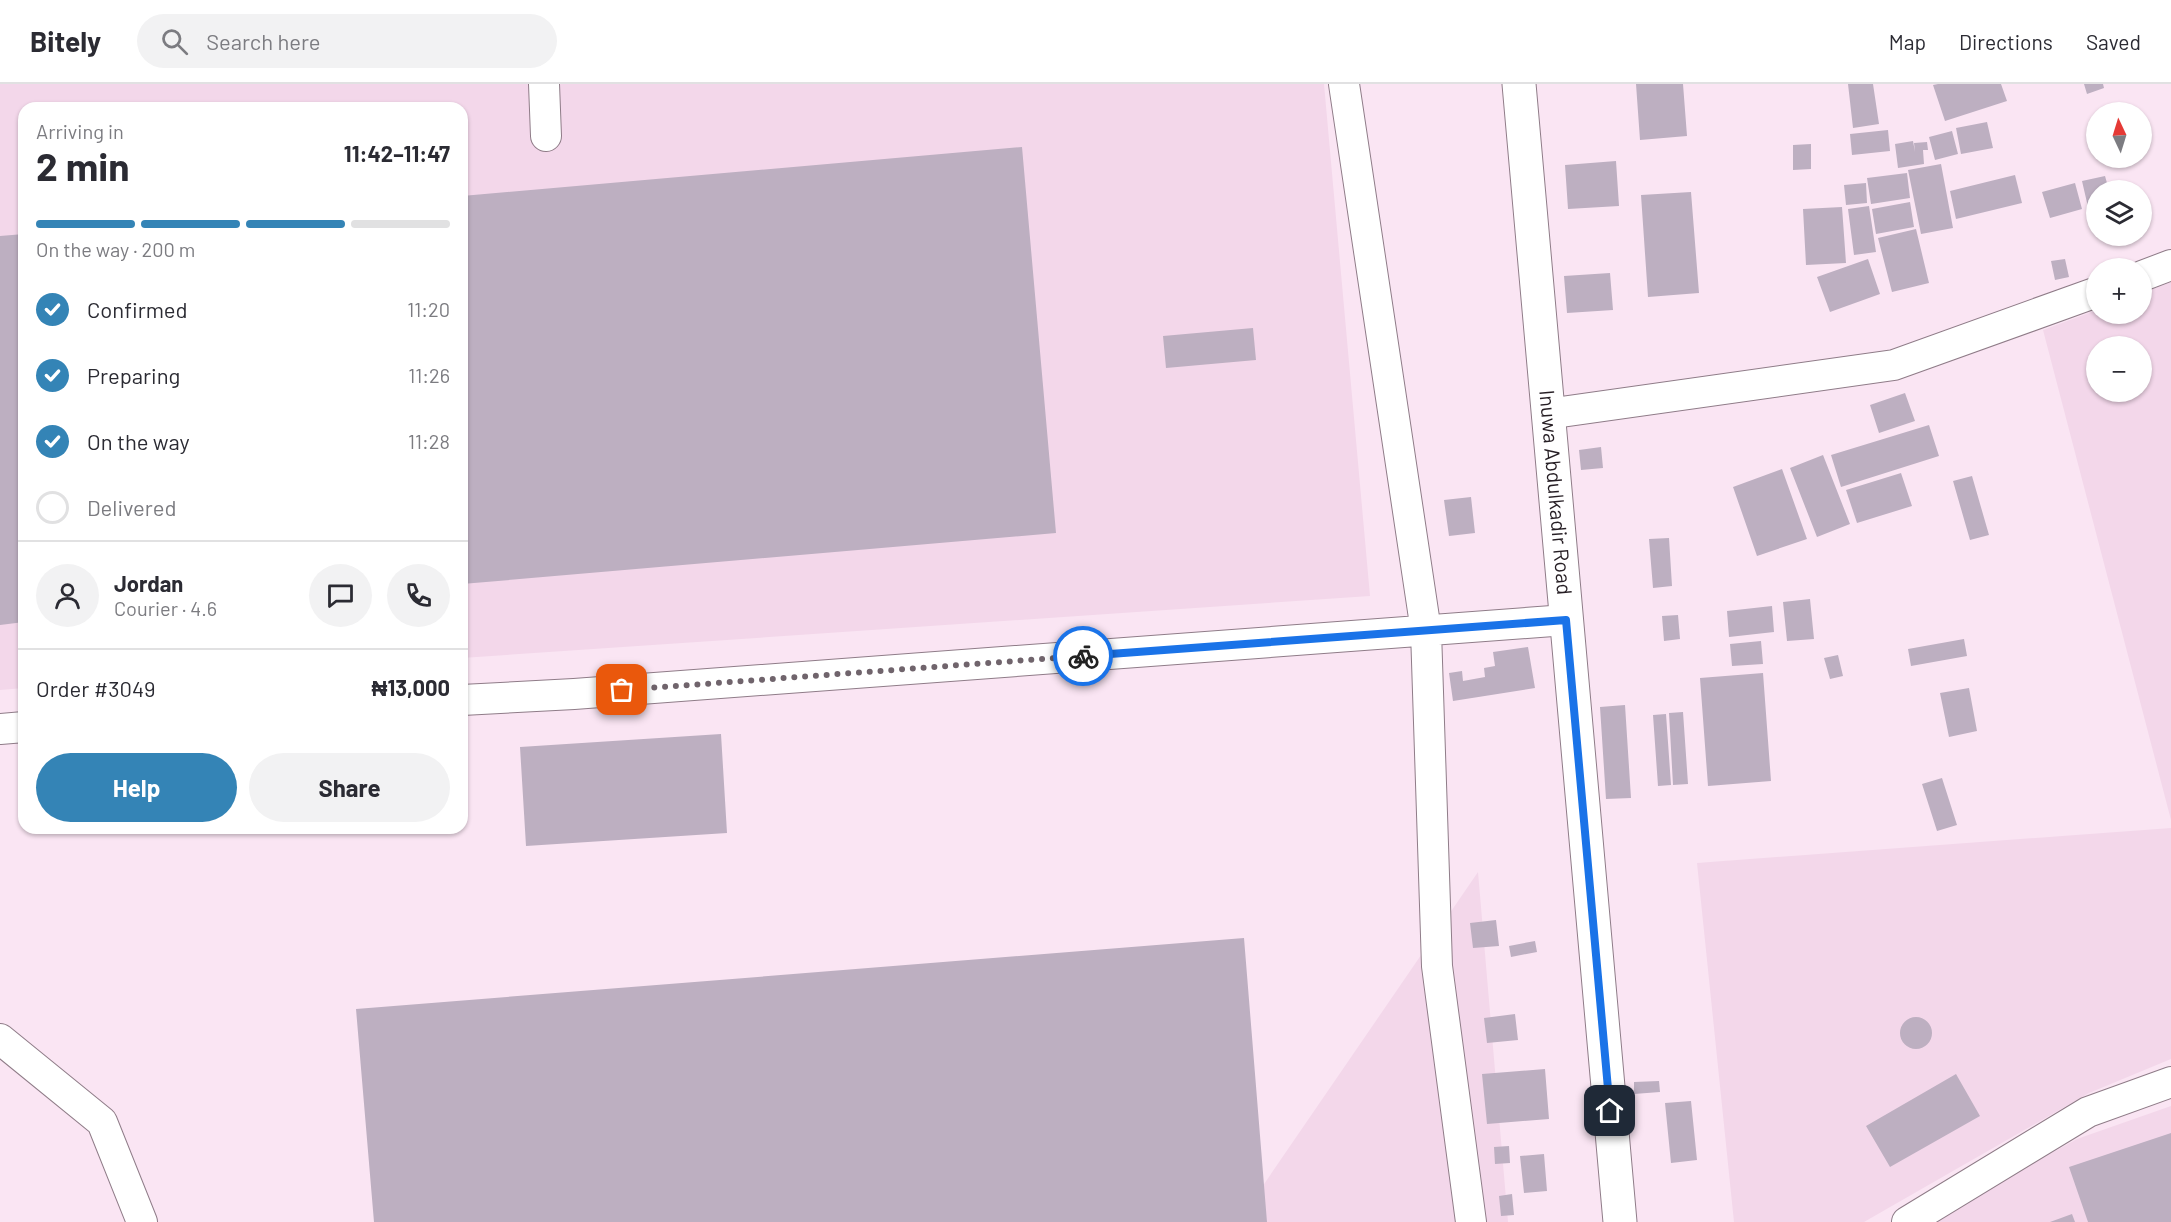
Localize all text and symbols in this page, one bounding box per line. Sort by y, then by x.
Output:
search box [137,14,557,68]
text: Bitely [30,24,101,58]
icon: search [158,25,191,58]
text: Search here [206,28,321,54]
text: Map [1889,29,1926,54]
text: Directions [1959,29,2053,54]
text: Saved [2086,29,2141,54]
north arrow [2086,102,2152,168]
map controls [2086,102,2152,402]
text: Arriving in [36,119,124,143]
text: 11:42–11:47 [344,140,450,166]
text: 2 min [36,142,129,189]
button: layers [2086,180,2152,246]
text: On the way · 200 m [36,237,195,261]
button: + [2086,258,2152,324]
icon: check [36,293,69,326]
text: Confirmed [87,296,187,322]
text: 11:20 [407,297,450,321]
button: − [2086,336,2152,402]
icon: check [36,359,69,392]
text: Preparing [87,362,180,388]
text: 11:26 [408,363,450,387]
street label: Inuwa Abdulkadir Road [1535,389,1578,596]
icon: check [36,425,69,458]
text: On the way [87,428,190,454]
text: 11:28 [408,429,450,453]
text: Delivered [87,494,176,520]
button: person [36,564,99,627]
button: chat [309,564,372,627]
button: phone [387,564,450,627]
text: Jordan [114,570,183,596]
text: Courier · 4.6 [114,596,217,620]
courier [1053,626,1113,686]
icon: bike [1067,640,1100,673]
pin [596,664,647,715]
icon: bag [605,673,638,706]
text: ₦13,000 [372,674,450,700]
text: Order #3049 [36,675,156,701]
button: Help [36,753,237,822]
button: Share [249,753,450,822]
pin [1584,1085,1635,1136]
icon: home [1593,1094,1626,1127]

